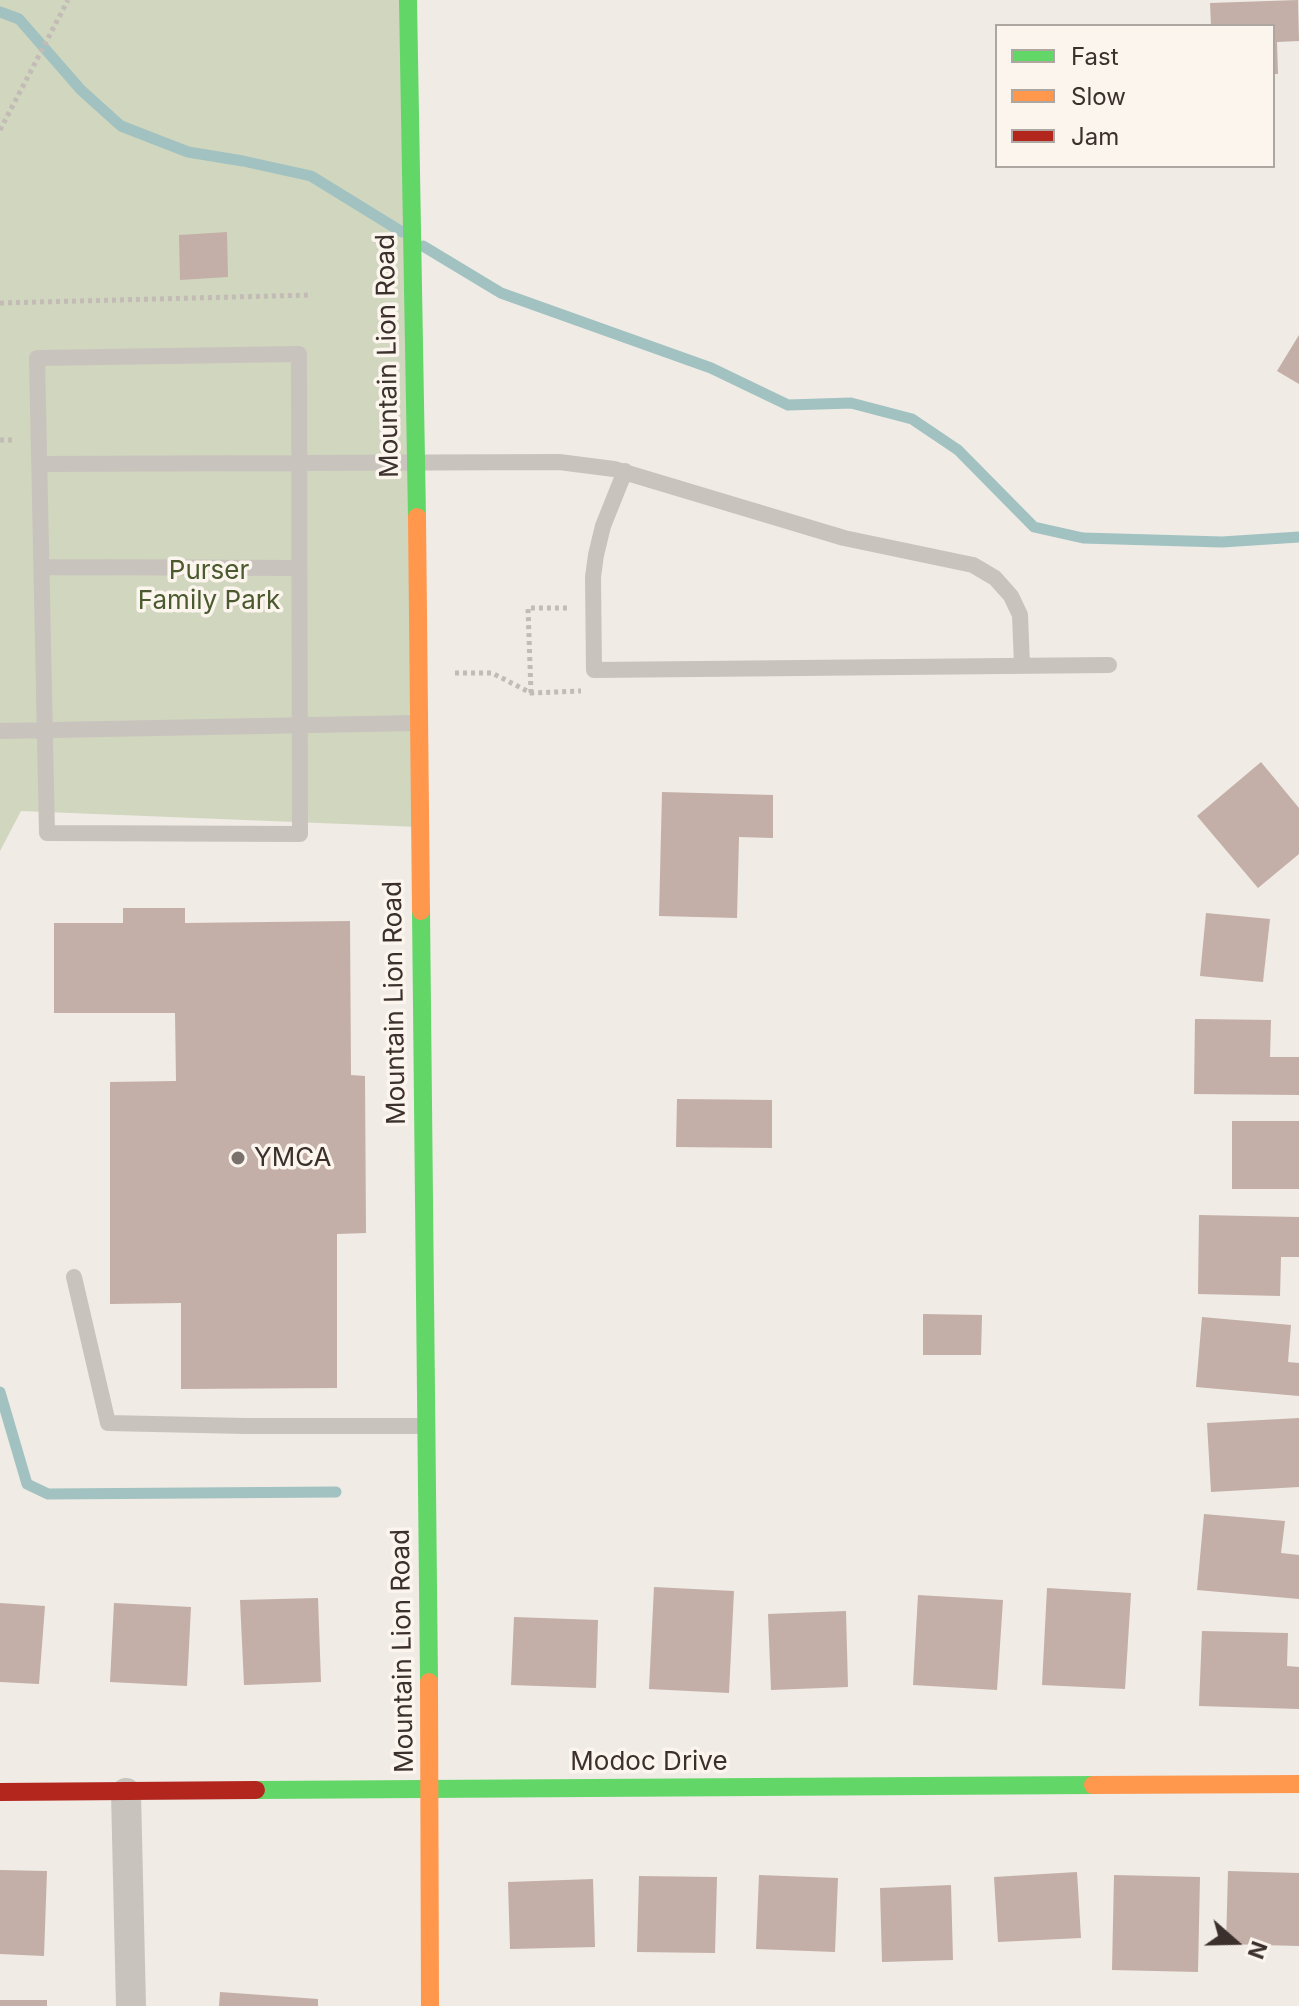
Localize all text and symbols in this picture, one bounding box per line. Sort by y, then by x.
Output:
legend [995,24,1275,168]
text: Fast [1071,42,1119,71]
text: Slow [1071,82,1126,111]
text: Jam [1071,122,1119,151]
street label: Mountain Lion Road [370,234,406,478]
park label: Purser Family Park [138,555,280,616]
street label: Mountain Lion Road [377,881,413,1125]
place label: YMCA [254,1142,332,1174]
marker: YMCA [229,1149,247,1167]
street label: Mountain Lion Road [385,1529,421,1773]
street label: Modoc Drive [570,1746,728,1778]
north arrow [1195,1902,1275,1982]
text: N [1242,1938,1273,1963]

